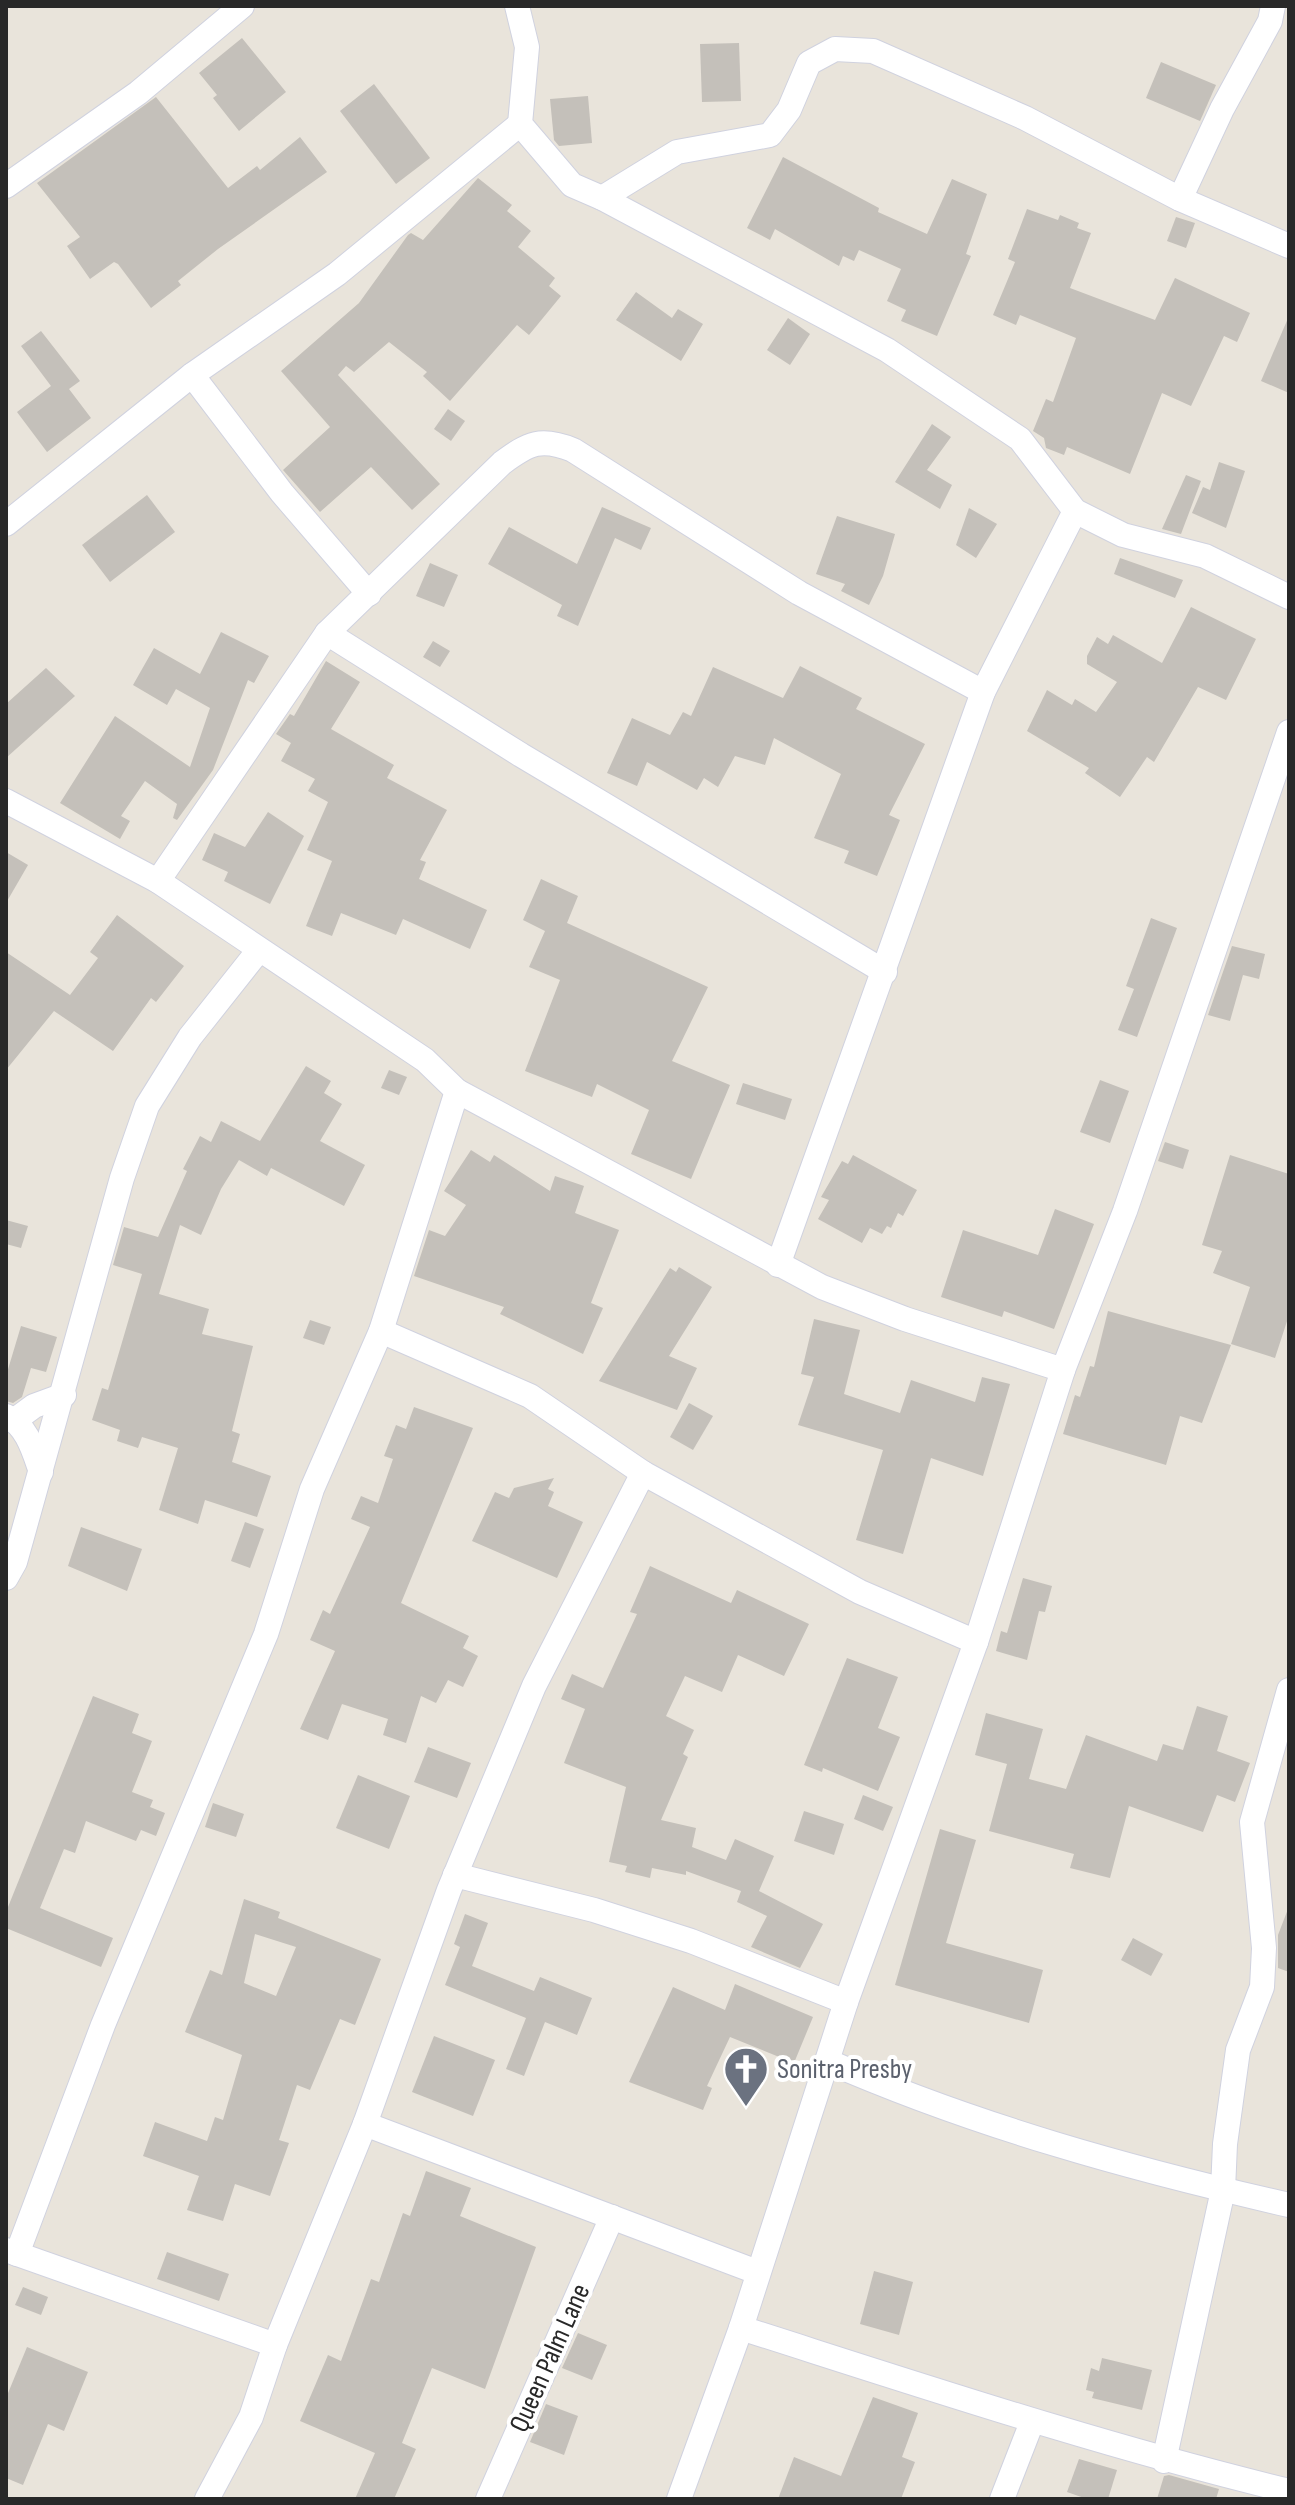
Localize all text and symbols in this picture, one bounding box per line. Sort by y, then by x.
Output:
church icon: Sonitra Presby [722,2045,770,2108]
place label: Sonitra Presby [777,2053,912,2086]
street label: Queen Palm Lane [503,2279,597,2437]

